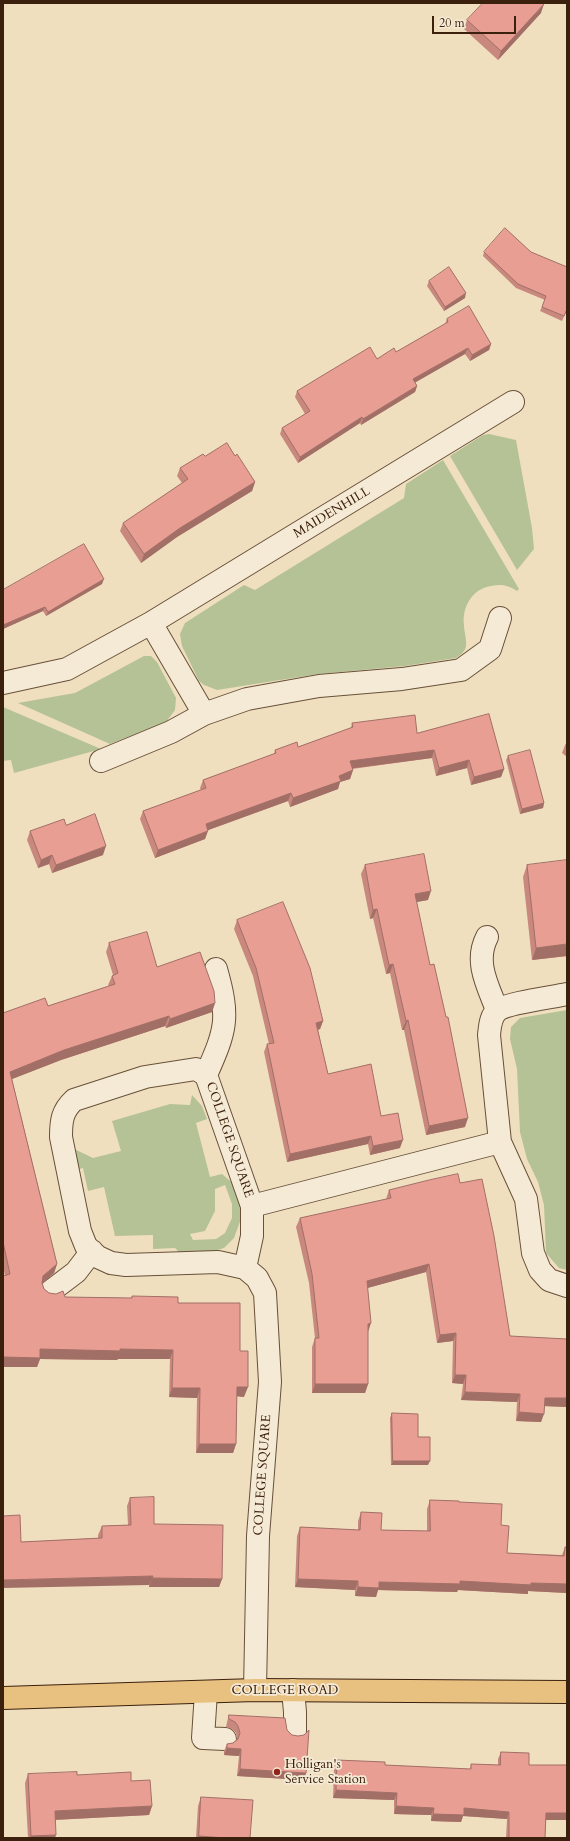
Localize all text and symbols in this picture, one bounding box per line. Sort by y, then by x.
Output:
scale bar [434,8,518,34]
text: 20 m [439,15,465,31]
street label: MAIDENHILL [291,484,373,542]
street label: COLLEGE SQUARE [202,1080,256,1200]
street label: COLLEGE SQUARE [251,1414,275,1536]
street label: COLLEGE ROAD [232,1683,338,1699]
place label: Holligan's Service Station [285,1757,366,1788]
marker: Holligan's Service Station [272,1767,282,1777]

